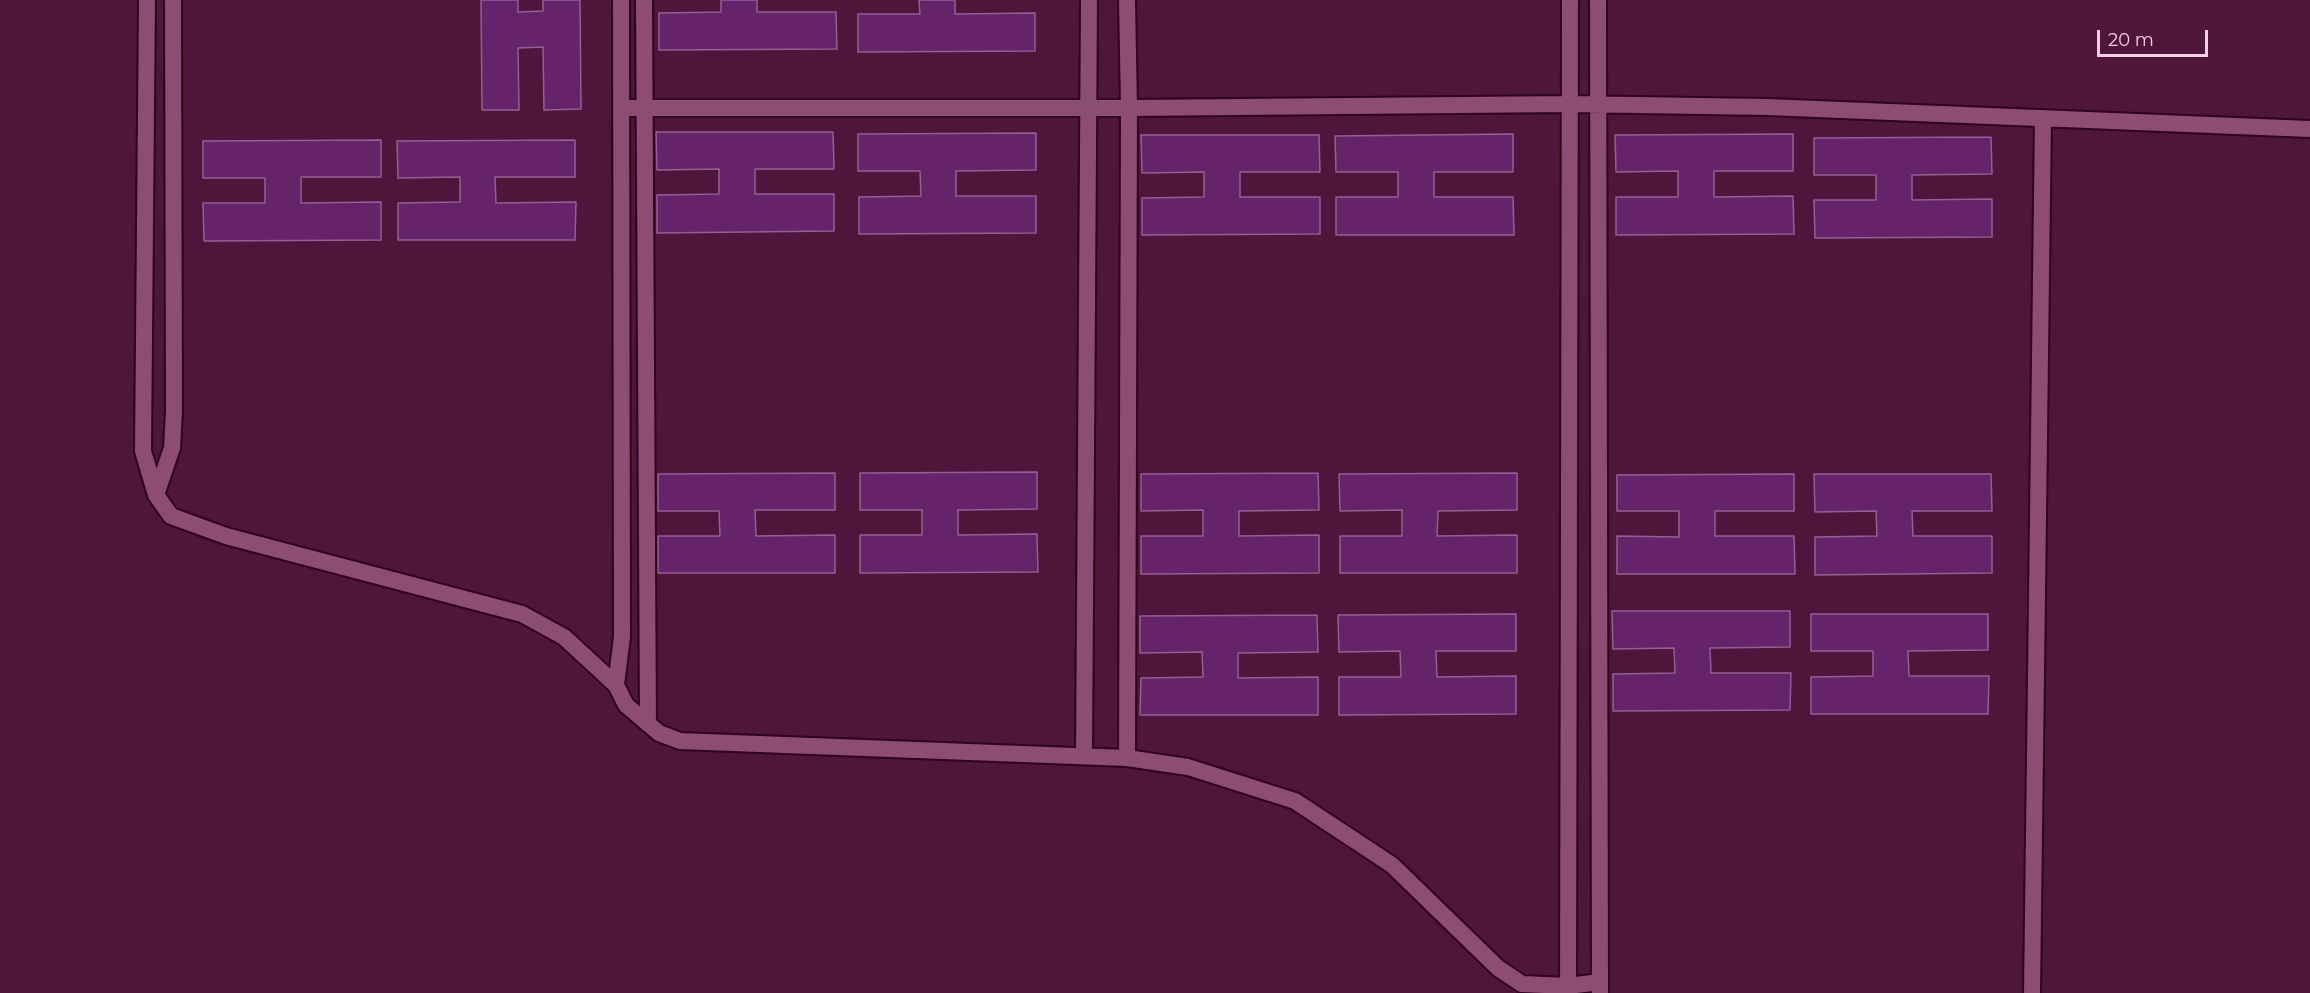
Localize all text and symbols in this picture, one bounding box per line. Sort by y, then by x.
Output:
scale bar [2100,18,2211,56]
text: 20 m [2108,29,2154,51]

